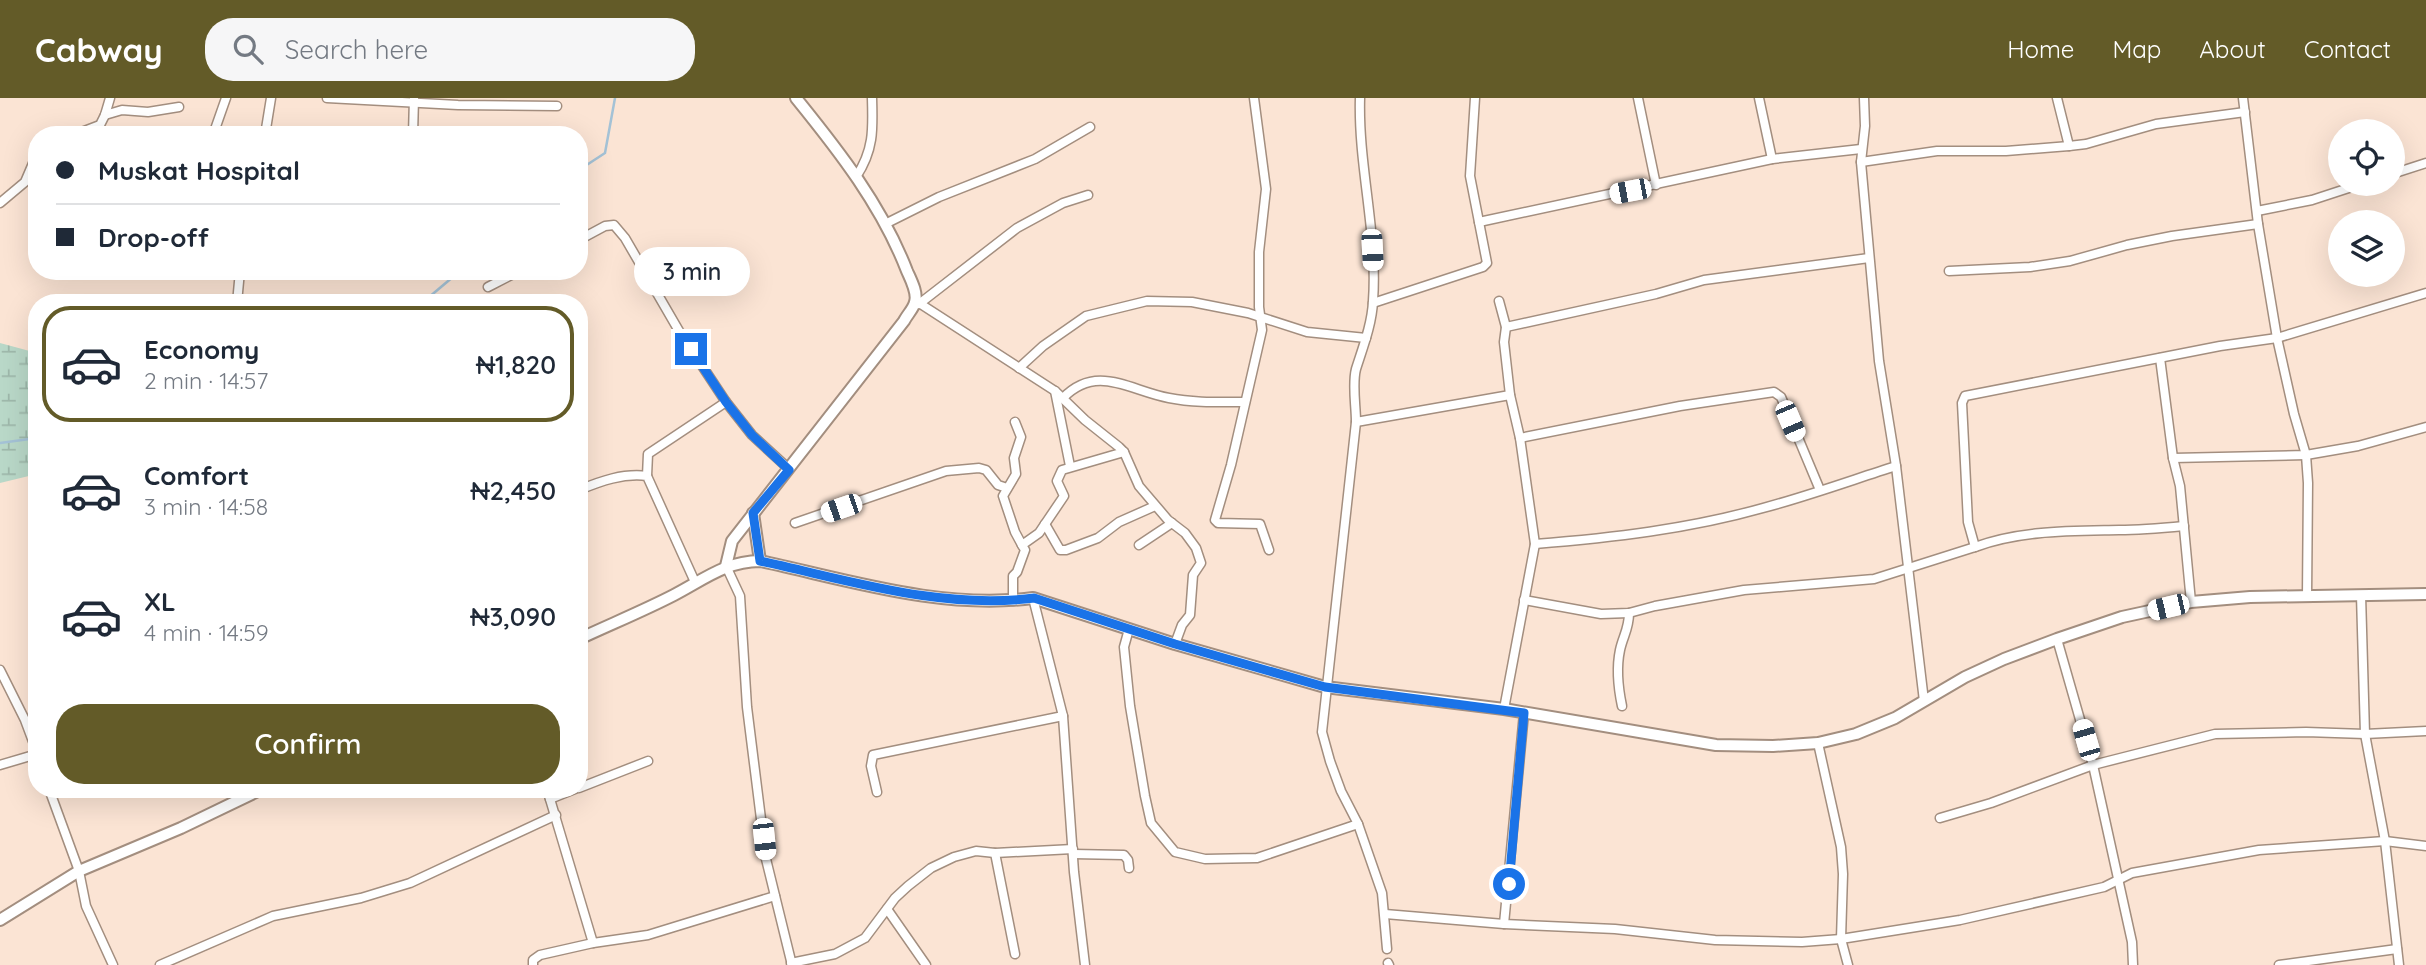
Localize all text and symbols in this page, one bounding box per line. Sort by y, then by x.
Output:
search box [205,18,695,81]
text: Cabway [35,29,163,70]
icon: search [229,30,267,68]
text: Search here [285,33,428,66]
text: Home [2007,34,2074,64]
text: Map [2112,34,2161,64]
text: About [2199,34,2266,64]
text: Contact [2304,34,2391,64]
map controls [2328,119,2405,287]
button: locate [2328,119,2405,196]
text: Muskat Hospital [98,154,300,187]
car [1608,177,1653,205]
button: layers [2328,210,2405,287]
text: Drop-off [98,221,209,254]
car [1361,228,1384,272]
callout: 3 min [633,247,749,296]
text: 3 min [663,257,721,286]
icon: car [60,333,123,396]
text: Economy [144,333,259,366]
route end [675,333,707,365]
text: ₦1,820 [476,348,556,381]
text: 2 min · 14:57 [144,366,268,395]
car [1773,398,1808,444]
icon: car [60,459,123,522]
text: Comfort [144,459,249,492]
text: ₦2,450 [470,474,556,507]
car [818,491,865,525]
text: 3 min · 14:58 [144,492,268,521]
icon: car [60,585,123,648]
text: XL [144,585,176,618]
car [2146,592,2191,622]
text: ₦3,090 [470,600,556,633]
text: 4 min · 14:59 [144,618,269,647]
button: Confirm [56,704,560,784]
car [2071,717,2102,763]
car [752,817,777,861]
route start [1493,868,1525,900]

